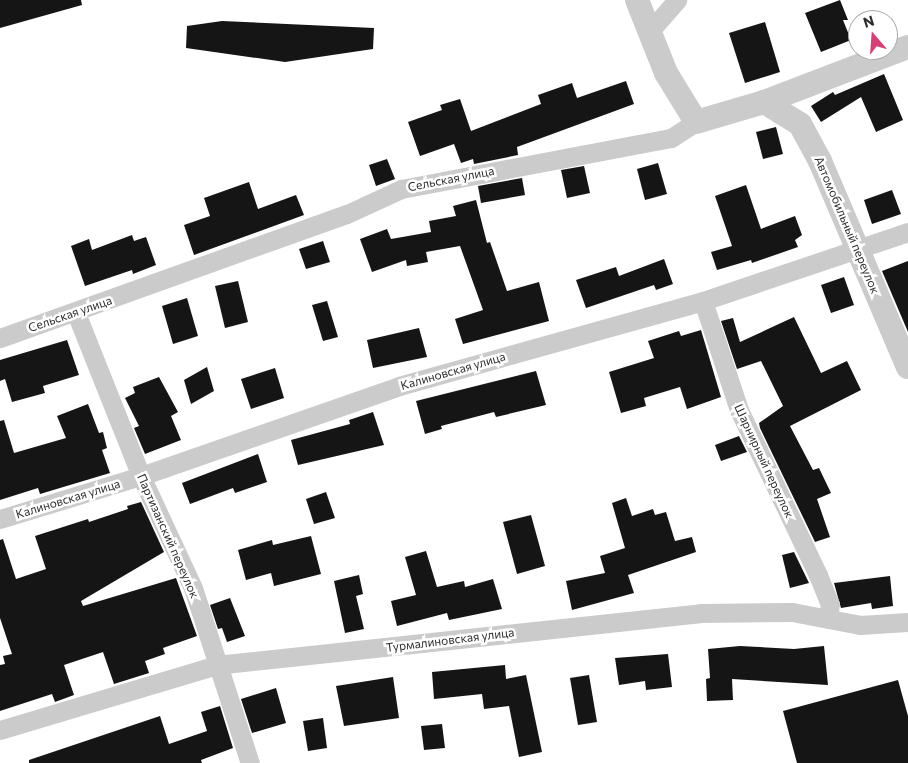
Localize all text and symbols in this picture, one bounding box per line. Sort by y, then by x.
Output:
north arrow [848,10,898,60]
text: N [861,12,876,31]
street label: Автомобильный переулок [812,154,882,296]
street label: Сельская улица [407,164,495,194]
street label: Сельская улица [26,293,114,335]
street label: Калиновская улица [399,349,507,393]
street label: Шарнирный переулок [731,402,797,520]
street label: Партизанский переулок [134,472,202,600]
street label: Калиновская улица [14,476,122,522]
street label: Турмалиновская улица [385,625,515,655]

